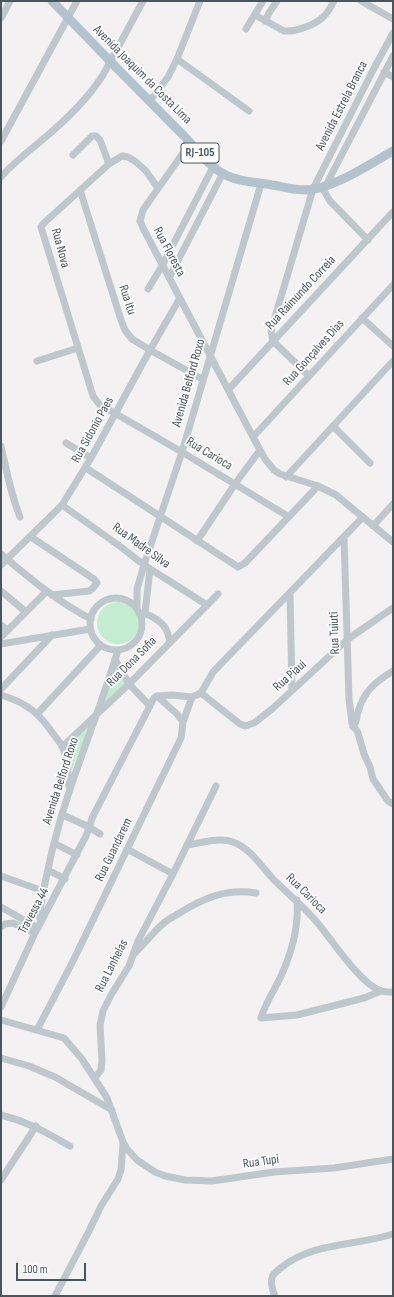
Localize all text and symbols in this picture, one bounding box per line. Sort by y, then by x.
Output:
street label: Avenida Joaquim da Costa Lima [89,22,195,128]
street label: Avenida Estrela Branca [313,59,371,153]
road number: RJ-105 [181,143,219,163]
street label: Rua Floresta [150,225,188,279]
street label: Rua Nova [47,227,73,269]
street label: Rua Raimundo Correia [263,253,339,333]
street label: Rua Itu [115,283,139,317]
street label: Rua Gonçalves Dias [280,317,348,389]
street label: Avenida Belford Roxo [169,337,209,429]
street label: Rua Sidonio Paes [68,394,118,466]
street label: Rua Carioca [183,434,235,474]
street label: Rua Madre Silva [109,520,173,572]
street label: Rua Tuiuti [326,611,344,655]
street label: Rua Dona Sofia [104,634,160,690]
street label: Rua Piaui [270,657,310,695]
street label: Avenida Belford Roxo [40,736,82,826]
street label: Rua Guandarem [92,816,136,884]
street label: Rua Carioca [282,870,330,918]
street label: Travessa 44 [15,885,53,937]
street label: Rua Lanhelas [92,937,132,995]
street label: Rua Tupi [242,1152,280,1172]
scale bar [18,1255,88,1281]
text: 100 m [23,1262,48,1277]

